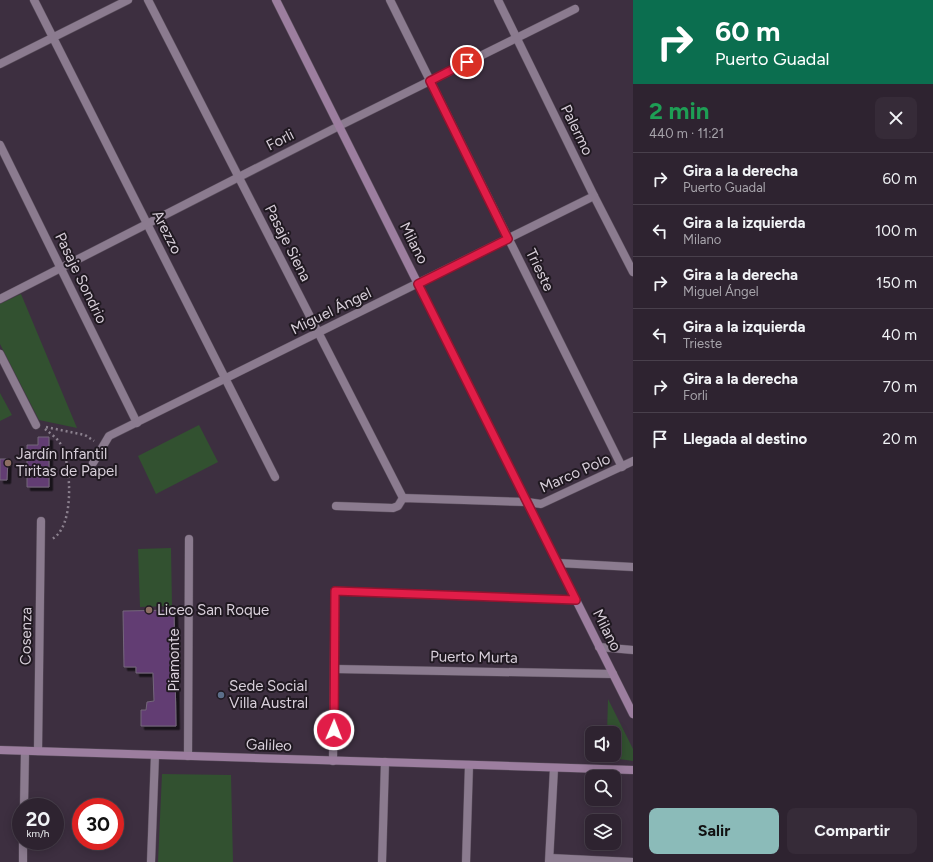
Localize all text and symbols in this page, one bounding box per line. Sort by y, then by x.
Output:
text: 60 m [715,14,780,48]
icon: right [649,16,701,68]
pin [450,45,484,79]
text: Puerto Guadal [715,48,830,70]
icon: arrive [456,51,478,73]
text: 2 min [649,96,709,125]
button: close [875,97,917,139]
street label: Palermo [557,102,597,159]
street label: Forli [263,125,297,155]
text: 440 m · 11:21 [649,126,724,141]
text: Gira a la derecha [683,162,798,180]
icon: right [649,168,671,190]
text: 60 m [882,170,917,188]
text: Puerto Guadal [683,180,766,195]
street label: Pasaje Siena [261,202,315,284]
street label: Arezzo [148,207,186,257]
text: Gira a la izquierda [683,214,805,232]
street label: Milano [396,219,432,267]
icon: left [649,220,671,242]
text: 100 m [875,222,917,240]
street label: Pasaje Sondrio [51,230,111,327]
text: Milano [683,232,721,247]
street label: Trieste [522,246,558,294]
text: Gira a la derecha [683,266,798,284]
icon: right [649,272,671,294]
text: 150 m [876,274,917,292]
street label: Miguel Ángel [288,284,374,338]
text: Miguel Ángel [683,284,759,299]
text: Gira a la izquierda [683,318,805,336]
icon: left [649,324,671,346]
text: 40 m [882,326,917,344]
text: Trieste [683,336,722,351]
text: Gira a la derecha [683,370,798,388]
icon: right [649,376,671,398]
text: 70 m [883,378,917,396]
text: Forli [683,388,708,403]
icon: arrive [649,428,671,450]
text: Llegada al destino [683,430,807,448]
text: 20 m [883,430,917,448]
place label: Jardín Infantil Tiritas de Papel [16,445,118,480]
street label: Marco Polo [537,449,613,497]
marker: Jardín Infantil Tiritas de Papel [3,458,13,468]
place label: Liceo San Roque [157,601,269,619]
marker: Liceo San Roque [144,605,154,615]
street label: Milano [589,606,625,654]
street label: Cosenza [16,607,36,665]
street label: Piamonte [165,628,183,692]
street label: Puerto Murta [430,647,518,667]
place label: Sede Social Villa Austral [229,677,308,712]
marker: Sede Social Villa Austral [216,690,226,700]
position arrow [313,709,355,751]
map controls [585,726,621,850]
button: sound [585,726,621,762]
street label: Galileo [246,735,293,755]
button: search [585,770,621,806]
speed limit sign: 30 [72,798,124,850]
text: 20 [26,807,50,831]
button: Salir [649,808,779,854]
button: Compartir [787,808,917,854]
button: layers [585,814,621,850]
text: km/h [27,827,49,840]

